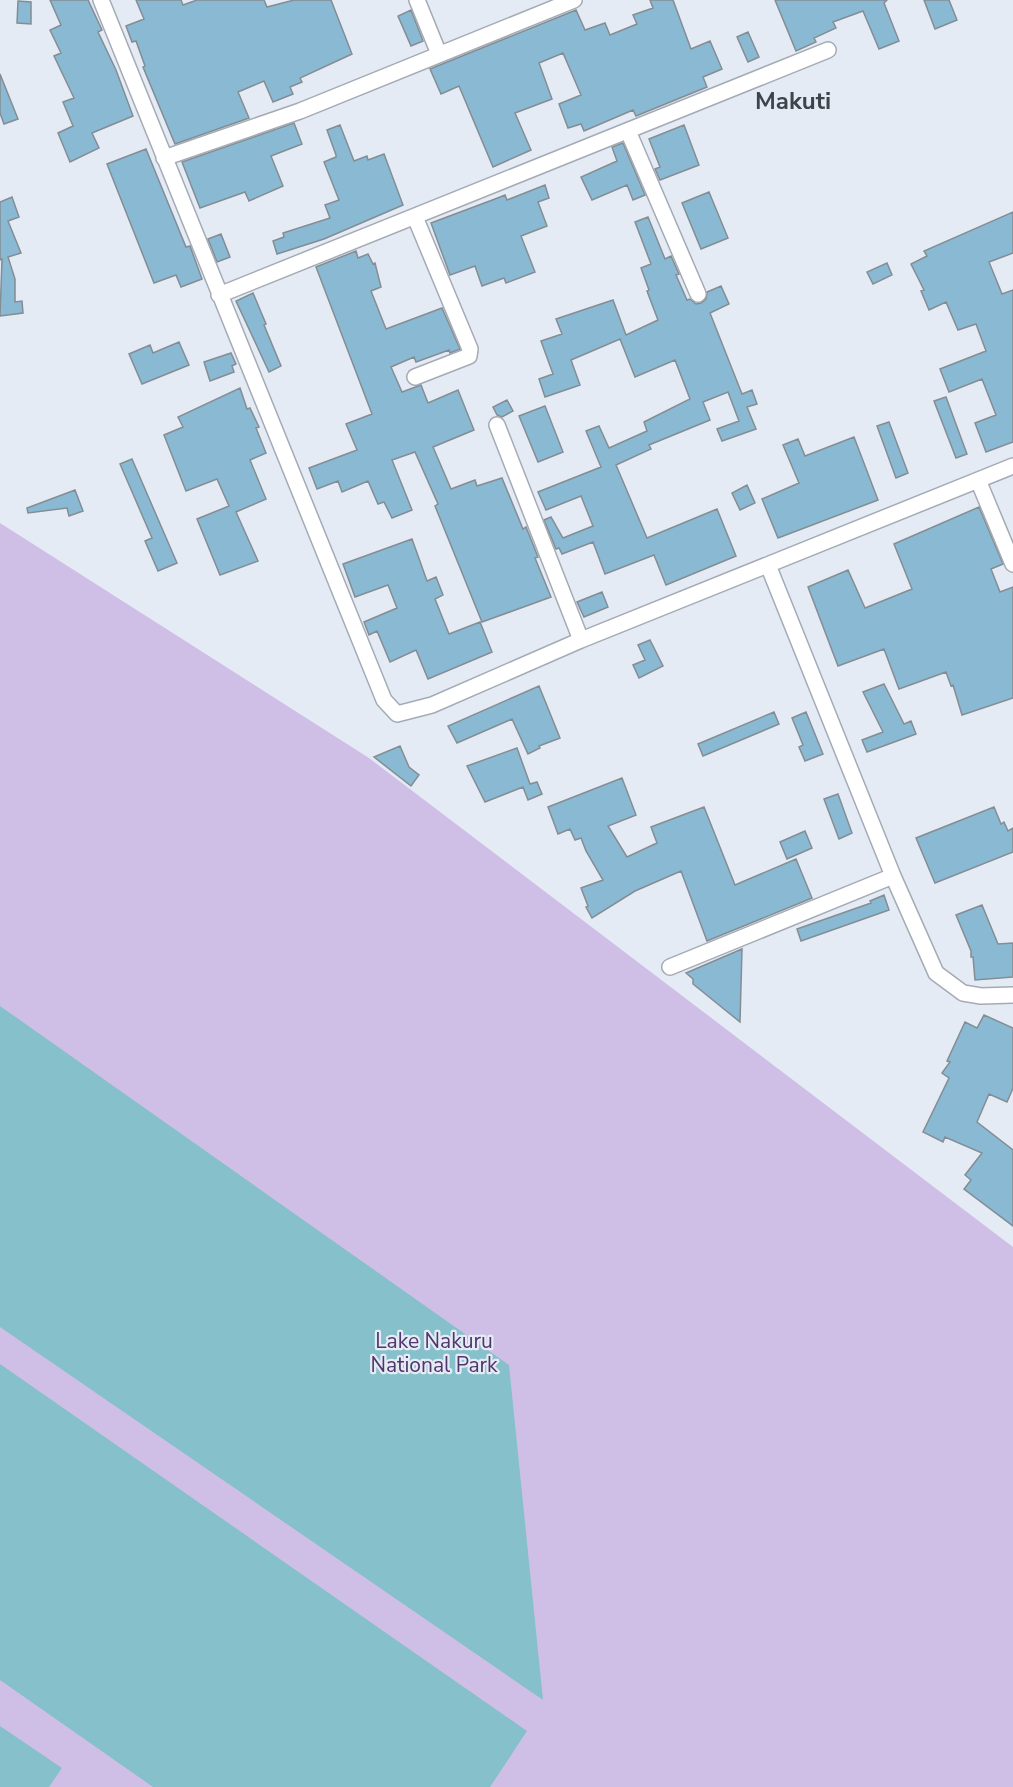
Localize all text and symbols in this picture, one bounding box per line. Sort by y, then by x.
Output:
district label: Makuti [755,85,831,117]
park label: Lake Nakuru National Park [370,1327,498,1379]

